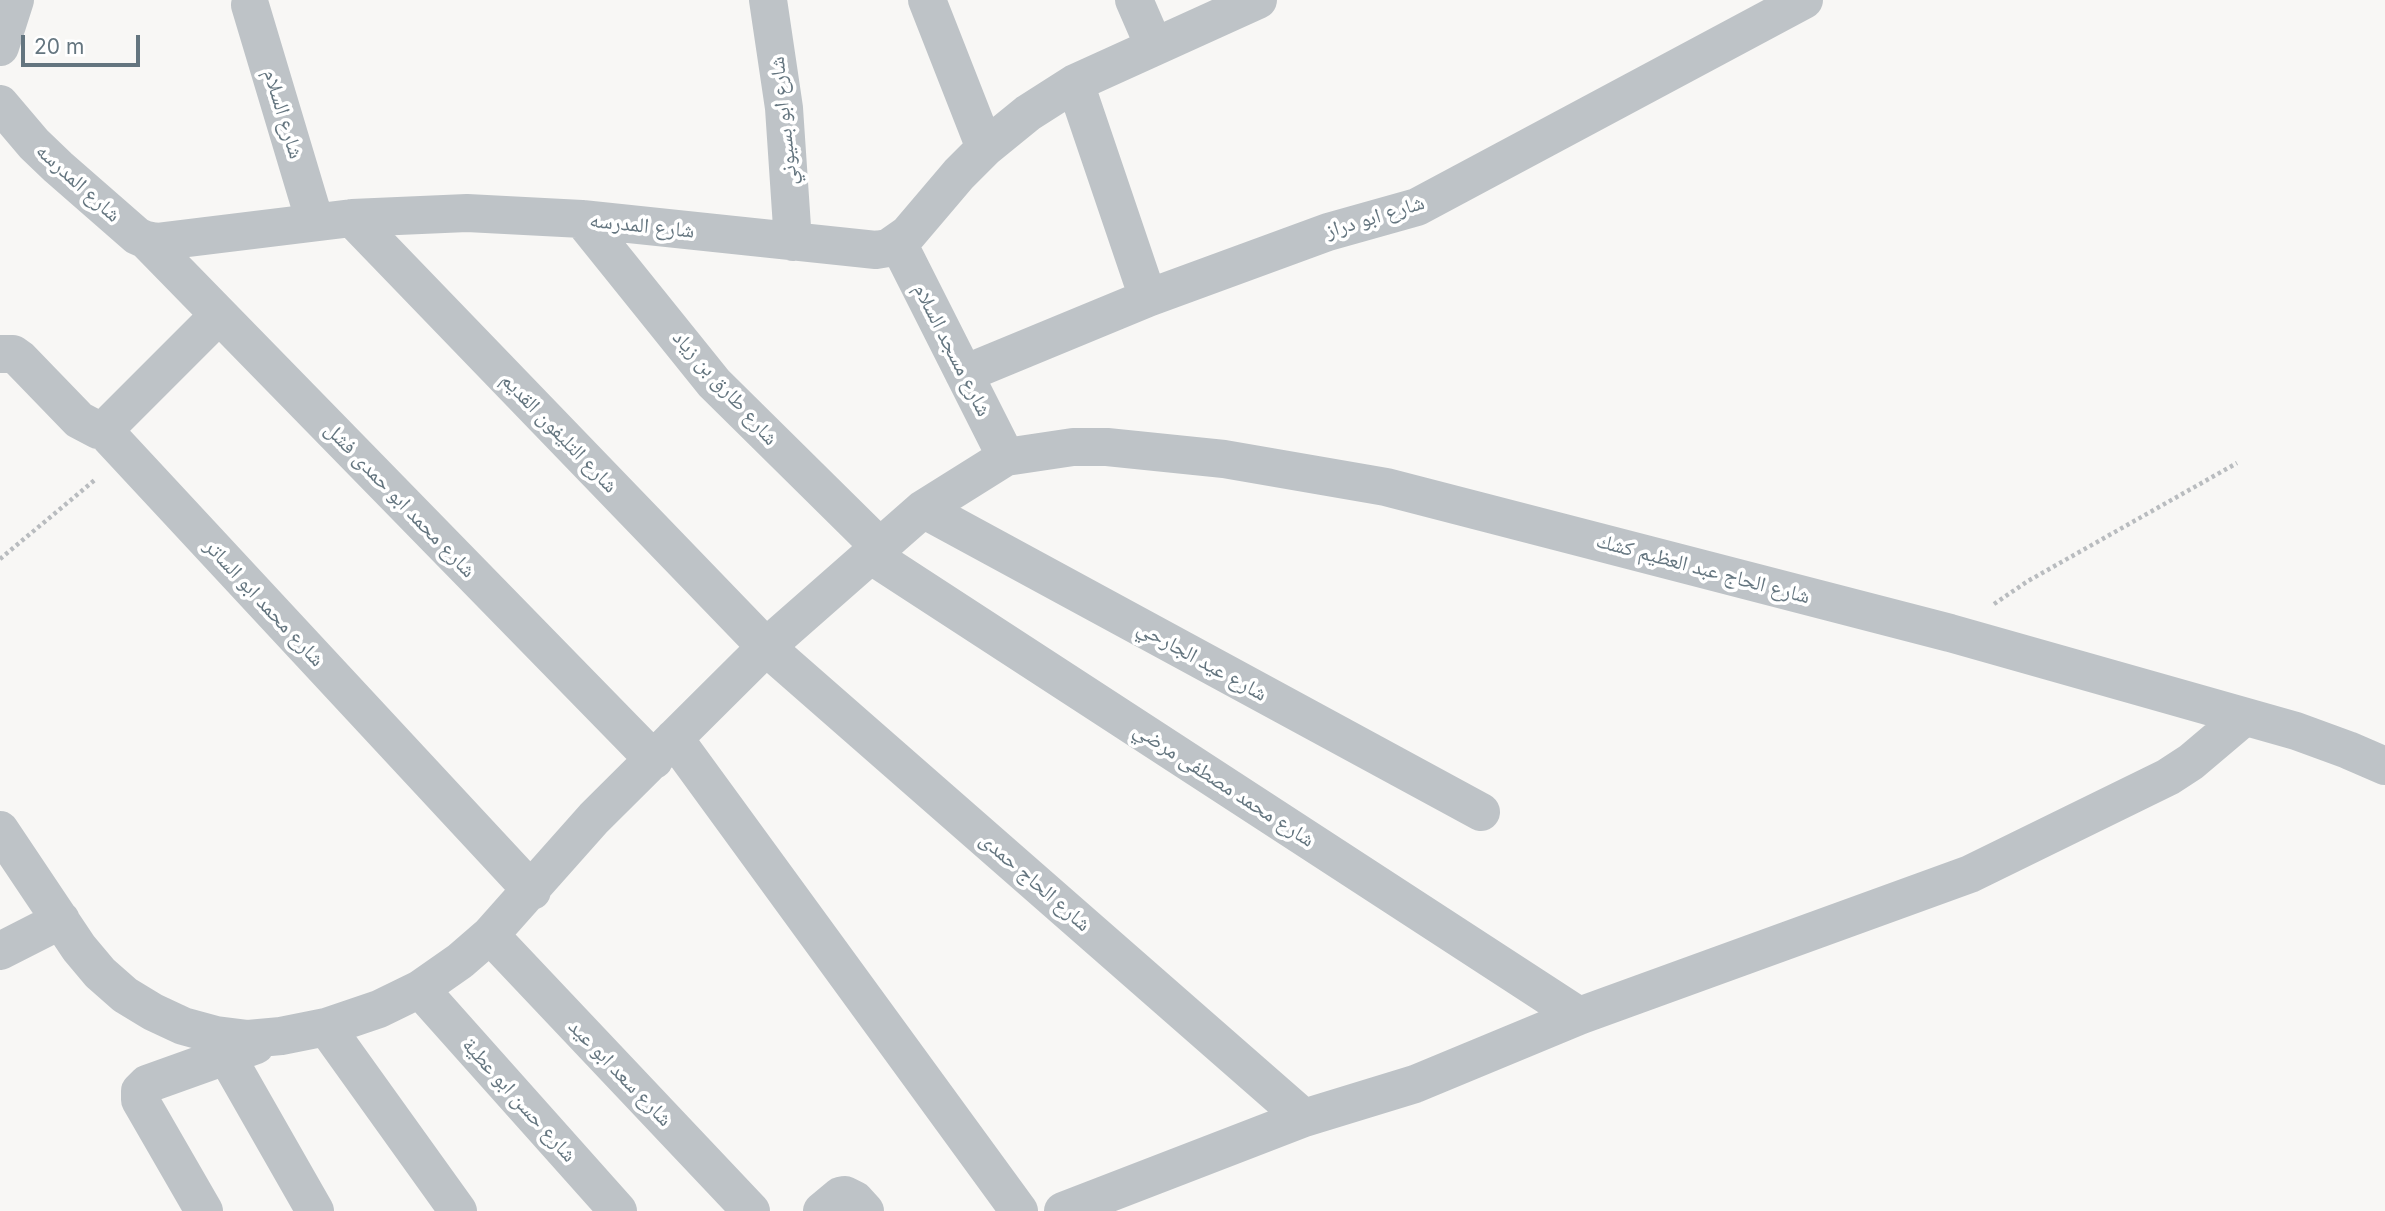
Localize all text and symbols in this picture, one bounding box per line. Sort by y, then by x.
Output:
scale bar [24,21,144,65]
text: 20 m [34,34,84,59]
street label: شارع ابو بسيوني [765,55,803,187]
street label: شارع السلام [257,66,309,162]
street label: شارع المدرسه [30,138,126,228]
street label: شارع ابو دراز [1322,190,1428,244]
street label: شارع المدرسه [588,208,696,244]
street label: شارع مسجد السلام [908,279,996,421]
street label: شارع طارق بن زياد [667,325,783,451]
street label: شارع التليفون القديم [495,368,623,498]
street label: شارع محمد ابو حمدى فشل [319,417,481,583]
street label: شارع الحاج عبد العظيم كشك [1593,528,1813,610]
street label: شارع محمد ابو الساتر [199,534,329,672]
street label: شارع عيد الجارحي [1133,615,1271,707]
street label: شارع محمد مصطفى مرضي [1129,717,1319,853]
street label: شارع الحاج حمدى [974,827,1096,937]
street label: شارع سعد ابو عيد [563,1014,677,1132]
street label: شارع حسن ابو عطية [457,1033,581,1167]

